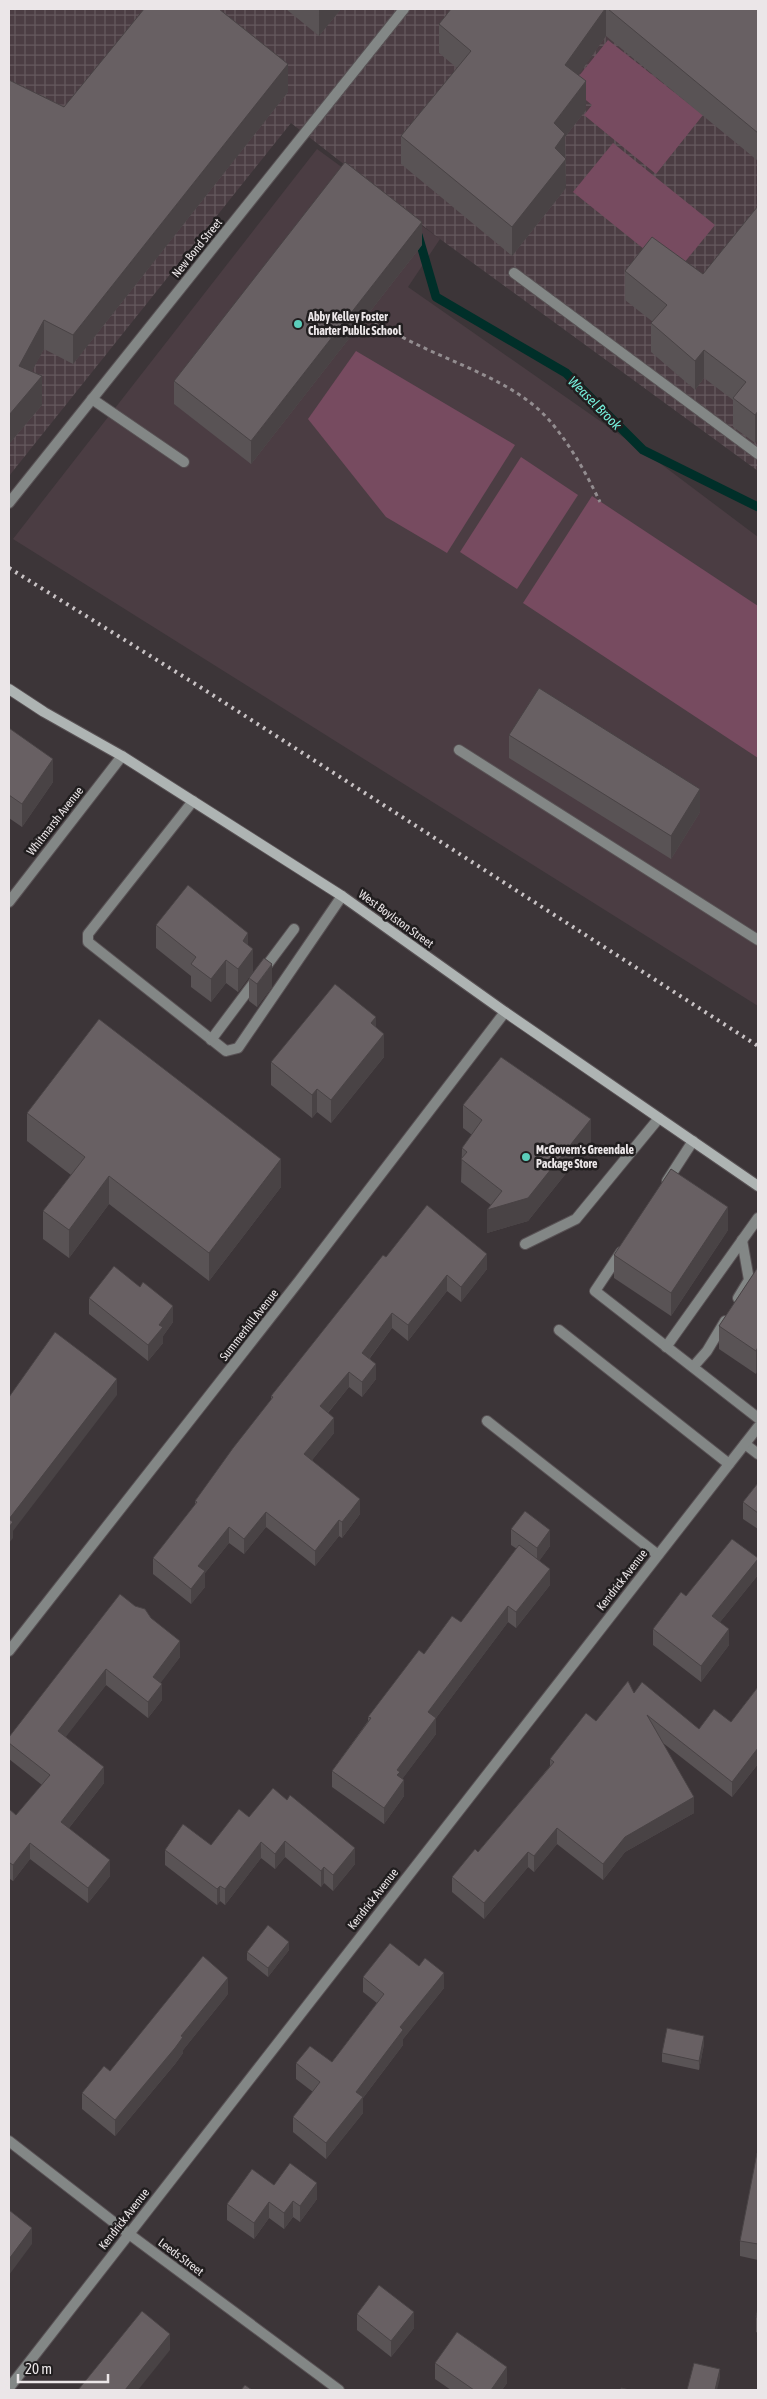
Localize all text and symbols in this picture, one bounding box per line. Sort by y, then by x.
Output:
street label: New Bond Street [169,215,225,280]
place label: Abby Kelley Foster Charter Public School [307,310,402,338]
marker: Abby Kelley Foster Charter Public School [292,318,304,330]
water label: Weasel Brook [565,373,626,434]
street label: Whitmarsh Avenue [24,784,86,858]
street label: West Boylston Street [356,887,437,951]
place label: McGovern's Greendale Package Store [536,1143,634,1171]
marker: McGovern's Greendale Package Store [520,1151,532,1163]
street label: Summerhill Avenue [217,1286,281,1364]
street label: Kendrick Avenue [594,1547,650,1613]
street label: Kendrick Avenue [345,1866,401,1932]
street label: Kendrick Avenue [96,2186,152,2252]
street label: Leeds Street [155,2235,207,2279]
scale bar [18,2352,108,2384]
text: 20 m [25,2360,52,2377]

